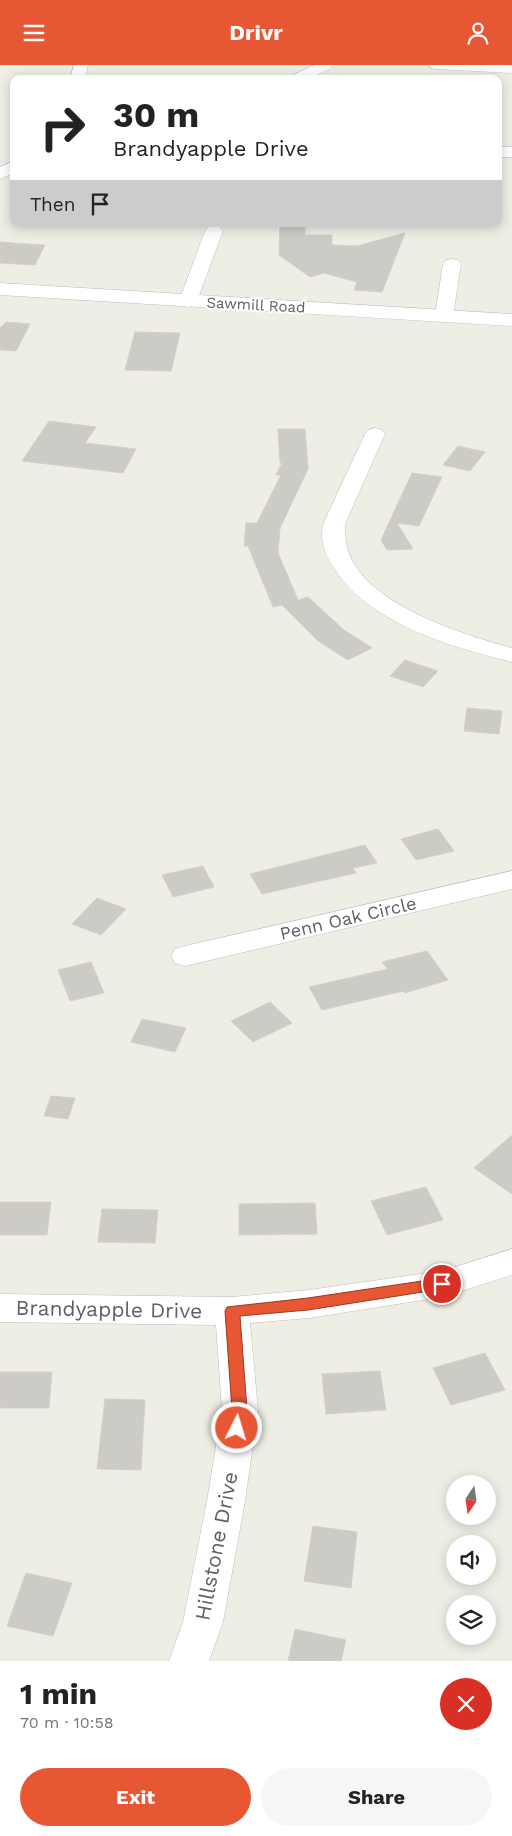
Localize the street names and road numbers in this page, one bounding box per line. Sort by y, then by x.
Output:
street label: Sawmill Road [206,293,306,317]
street label: Penn Oak Circle [278,892,418,944]
street label: Brandyapple Drive [15,1295,203,1323]
street label: Hillstone Drive [189,1470,243,1622]

